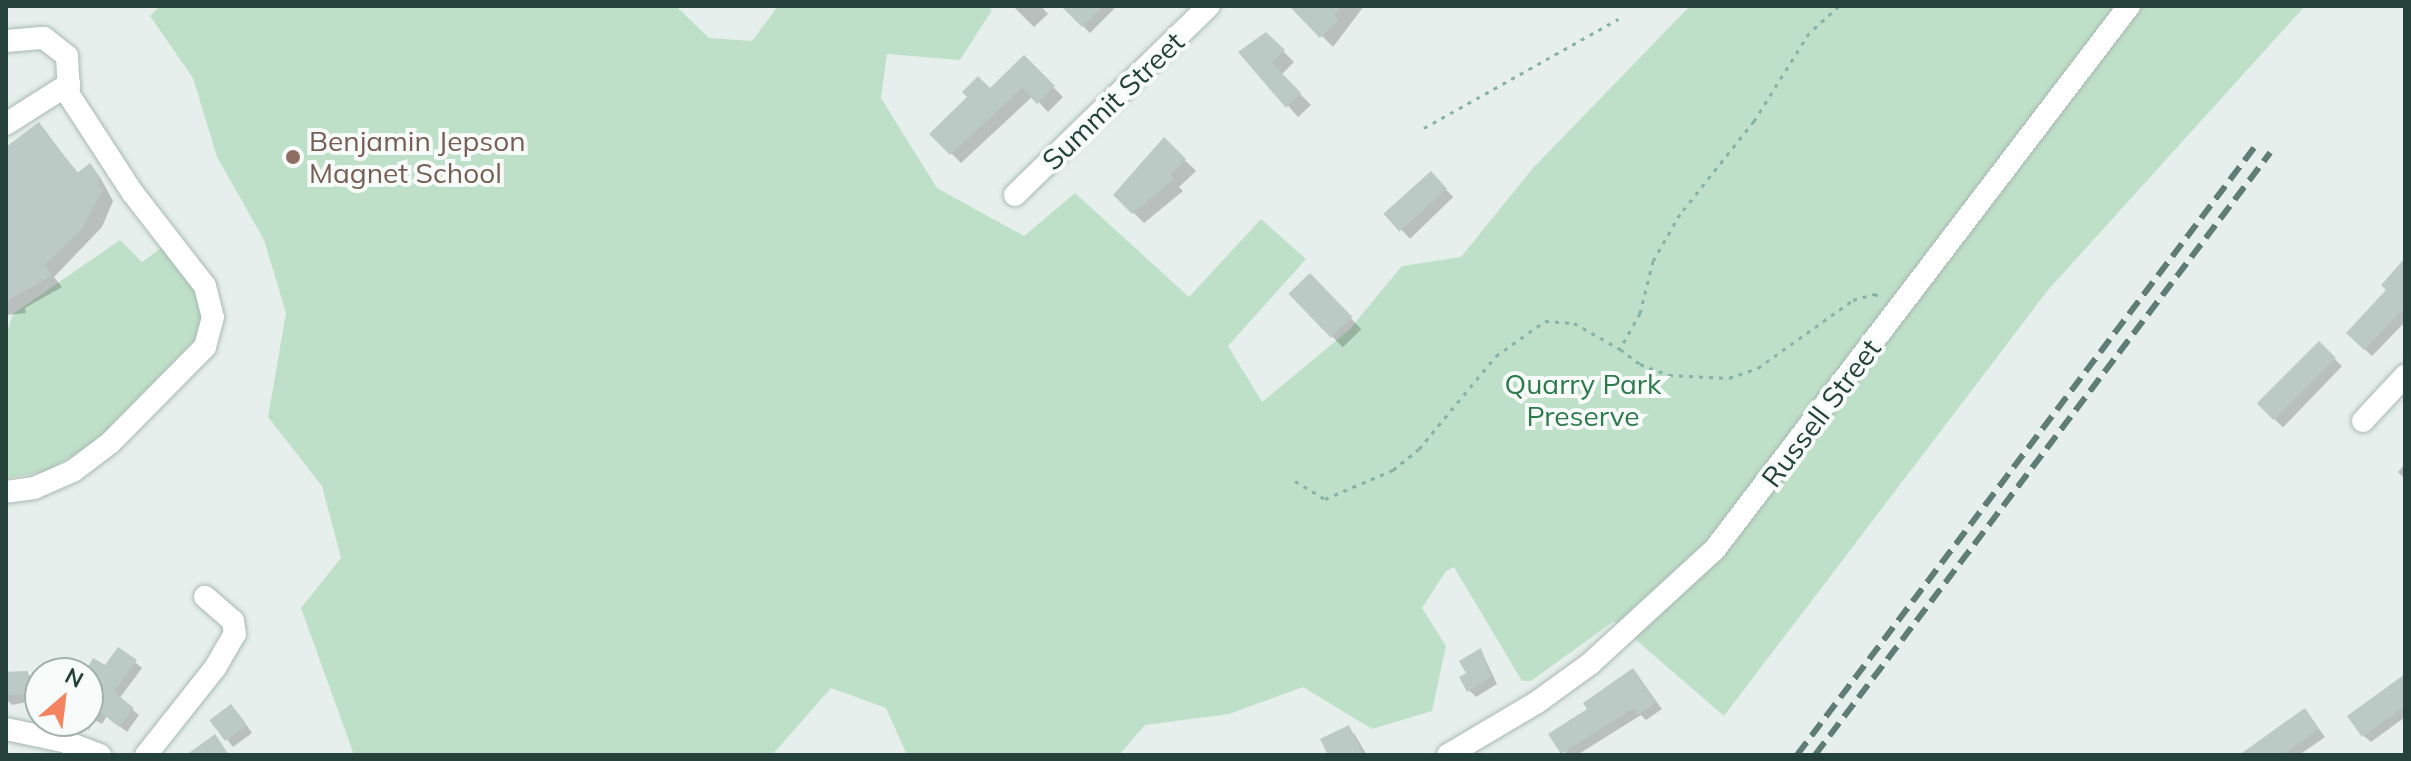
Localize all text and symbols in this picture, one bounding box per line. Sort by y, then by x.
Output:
street label: Summit Street [1035,25,1191,177]
place label: Benjamin Jepson Magnet School [309,124,526,190]
marker: Benjamin Jepson Magnet School [284,148,302,166]
street label: Russell Street [1754,332,1888,494]
park label: Quarry Park Preserve [1505,367,1661,433]
north arrow [24,657,104,737]
text: N [60,661,88,694]

